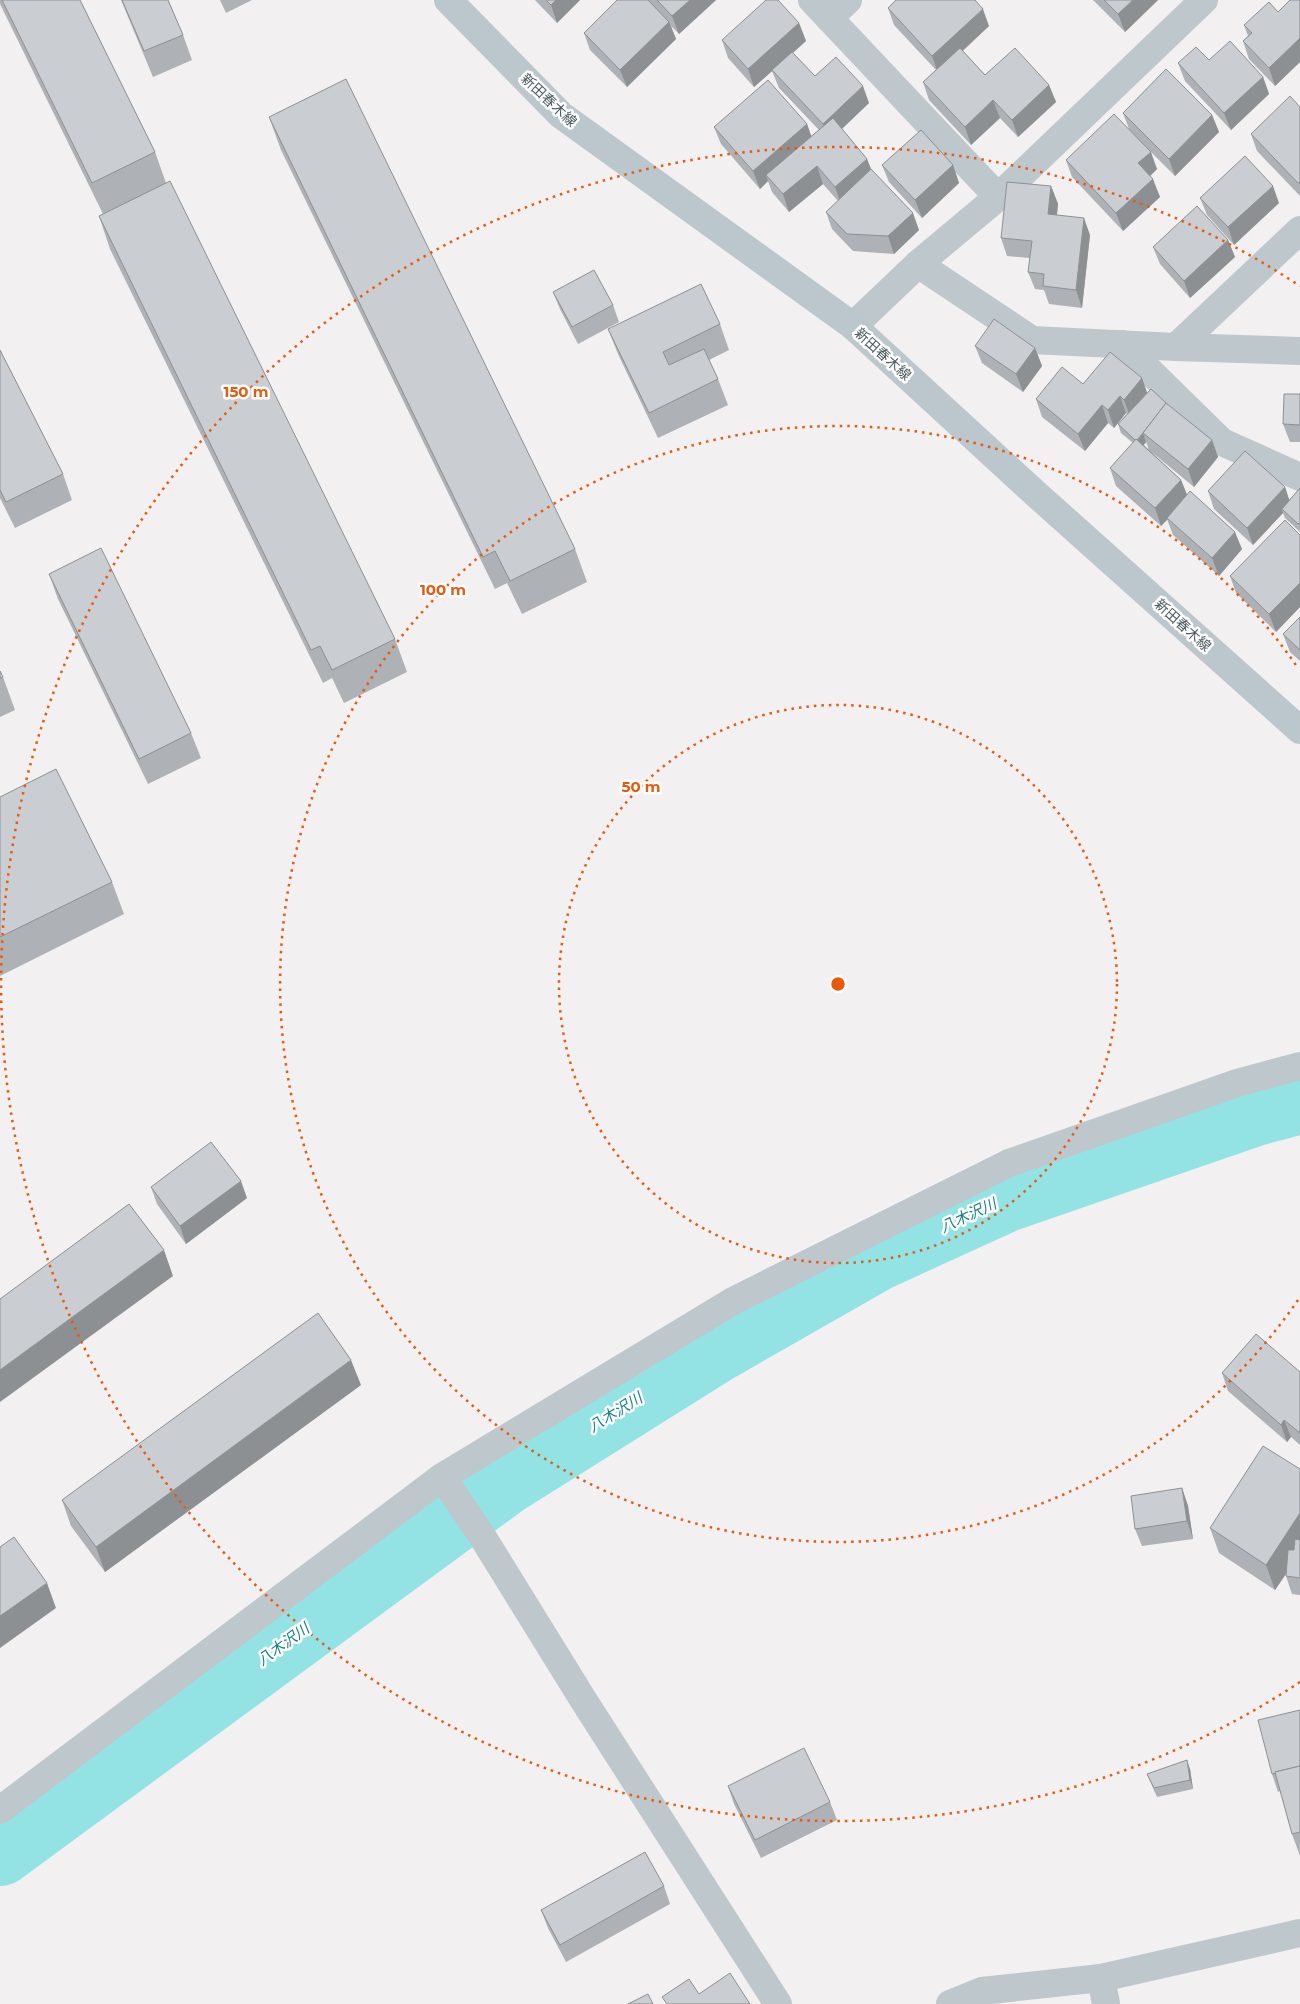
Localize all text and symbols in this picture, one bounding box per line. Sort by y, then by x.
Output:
street label: 新田春木線 [517,70,581,130]
street label: 新田春木線 [851,324,915,384]
text: 150 m [224,382,268,401]
text: 100 m [420,580,466,599]
street label: 新田春木線 [1151,595,1215,655]
text: 50 m [621,777,661,796]
centre of rings [829,975,847,993]
water label: 八木沢川 [937,1193,1001,1236]
water label: 八木沢川 [585,1387,647,1436]
water label: 八木沢川 [253,1618,314,1669]

